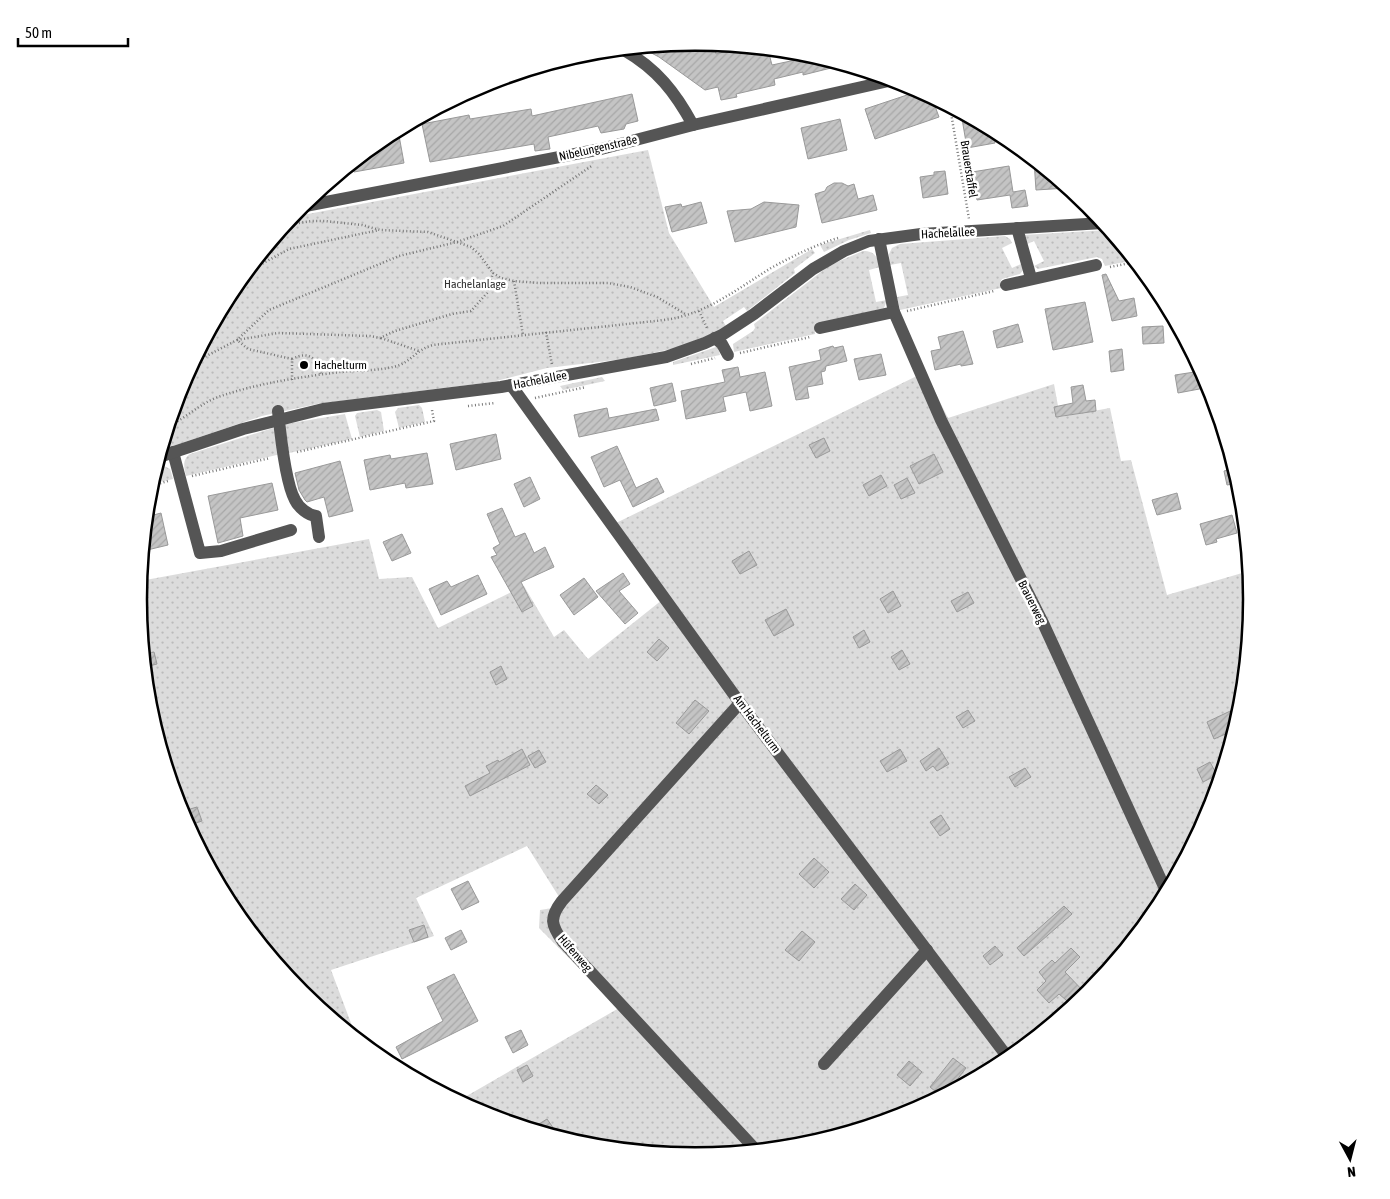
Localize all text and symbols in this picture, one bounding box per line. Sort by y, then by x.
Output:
scale bar [18,15,128,47]
text: 50 m [25,24,52,41]
street label: Nibelungenstraße [558,132,638,164]
street label: Brauerstaffel [958,139,981,199]
street label: Hachelallee [921,225,975,241]
park label: Hachelanlage [444,277,506,291]
place label: Hachelturm [314,358,367,372]
marker: Hachelturm [298,359,310,371]
street label: Hachelallee [512,368,568,392]
street label: Brauerweg [1015,578,1049,627]
street label: Am Hachelturm [731,692,783,756]
street label: Hüfenweg [555,931,596,975]
north arrow [1325,1134,1375,1184]
text: N [1347,1163,1357,1180]

